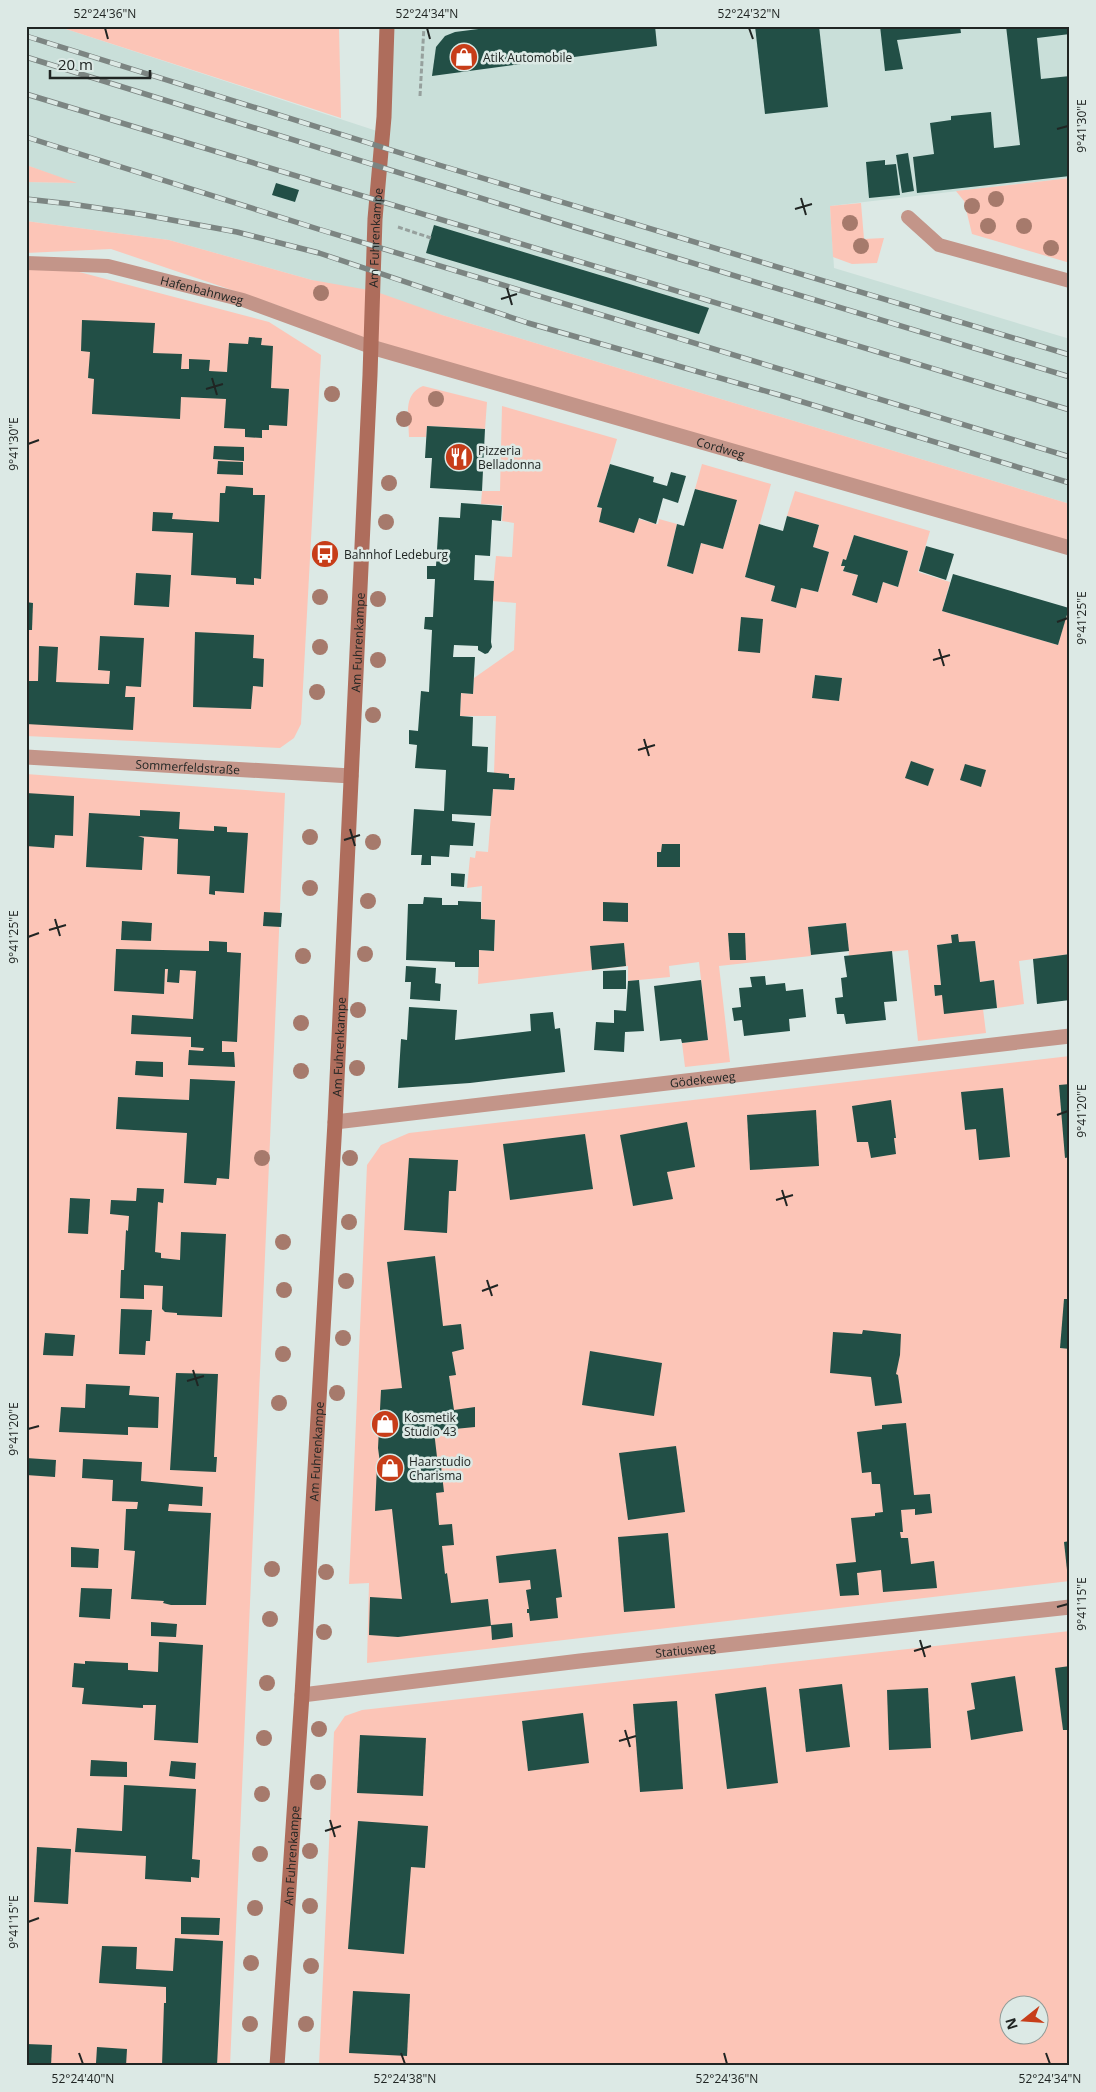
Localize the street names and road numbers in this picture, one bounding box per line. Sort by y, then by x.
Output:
street label: Am Fuhrenkampe [364,187,386,288]
street label: Hafenbahnweg [159,271,246,308]
street label: Cordweg [695,433,747,463]
street label: Am Fuhrenkampe [347,592,368,693]
street label: Sommerfeldstraße [135,755,241,778]
street label: Am Fuhrenkampe [328,996,349,1097]
street label: Gödekeweg [669,1067,737,1091]
street label: Am Fuhrenkampe [305,1401,327,1502]
street label: Statiusweg [654,1638,717,1661]
street label: Am Fuhrenkampe [279,1805,303,1906]

